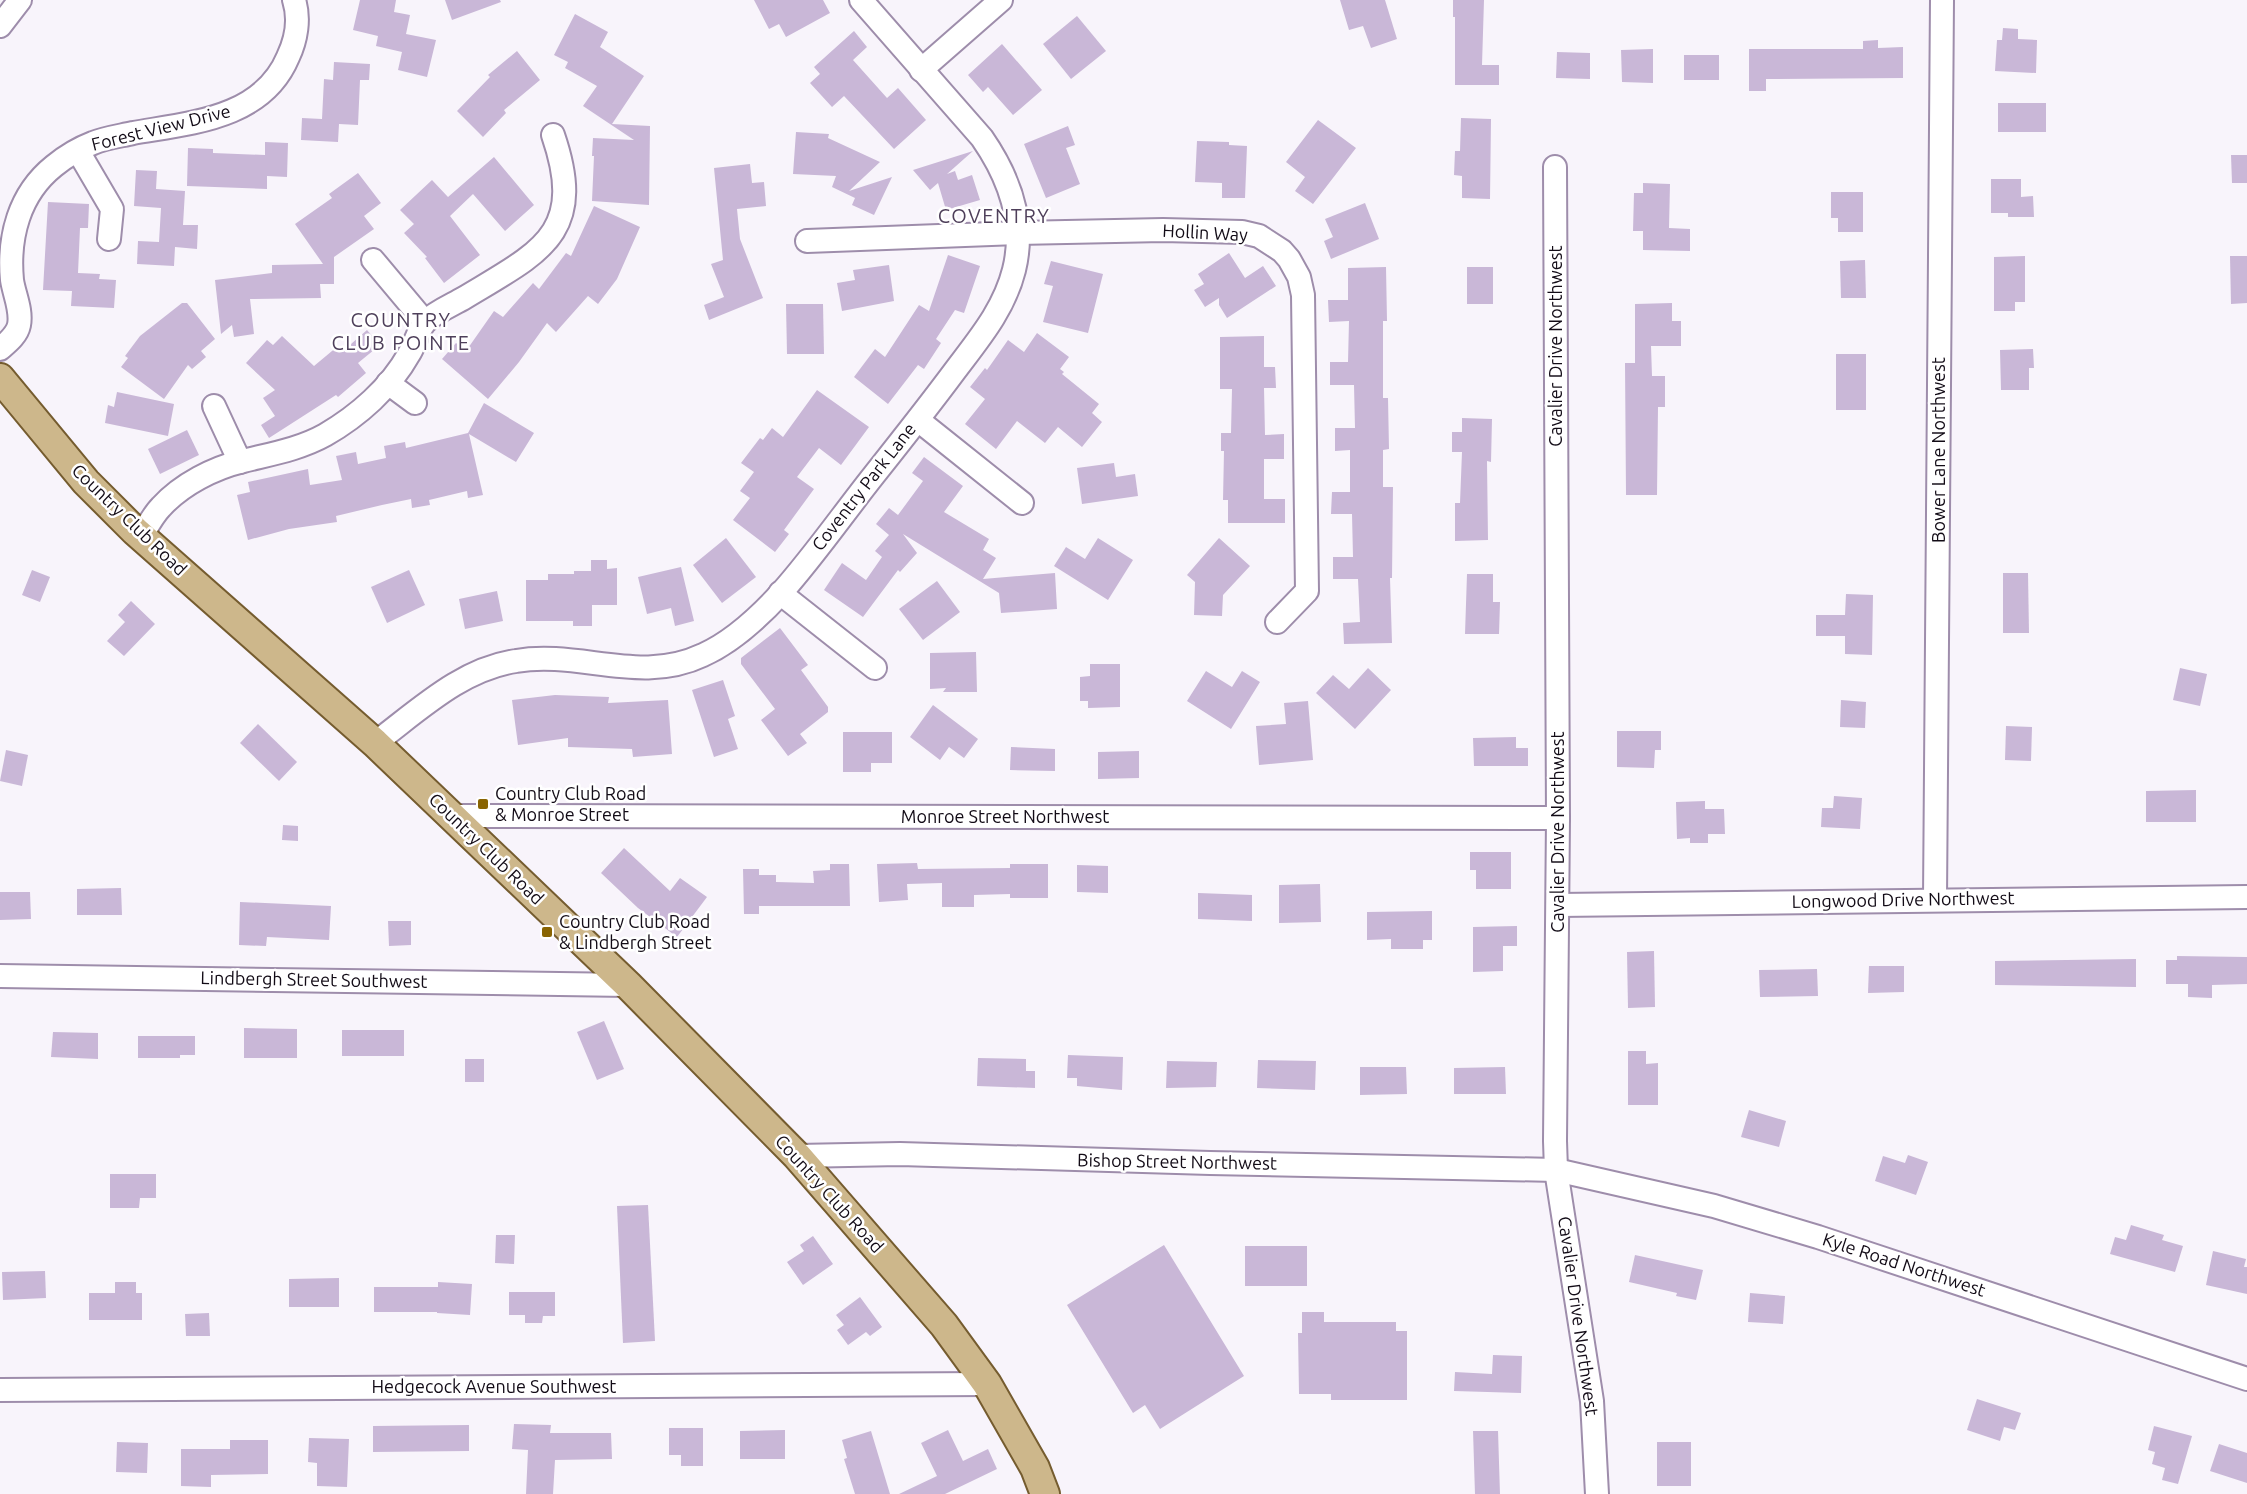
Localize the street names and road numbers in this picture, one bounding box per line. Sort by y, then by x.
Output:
street label: Forest View Drive [89,100,232,154]
street label: Hollin Way [1162,220,1249,244]
street label: Cavalier Drive Northwest [1545,245,1565,447]
street label: Bower Lane Northwest [1928,357,1948,543]
street label: Coventry Park Lane [807,419,919,554]
street label: Country Club Road [68,460,191,579]
street label: Cavalier Drive Northwest [1547,731,1567,933]
street label: Country Club Road [425,789,548,908]
street label: Monroe Street Northwest [901,806,1109,826]
street label: Longwood Drive Northwest [1791,887,2015,911]
street label: Lindbergh Street Southwest [200,967,428,991]
street label: Country Club Road [772,1130,888,1256]
street label: Bishop Street Northwest [1077,1149,1277,1173]
street label: Cavalier Drive Northwest [1555,1215,1603,1417]
street label: Kyle Road Northwest [1820,1228,1988,1300]
street label: Hedgecock Avenue Southwest [372,1376,616,1396]

